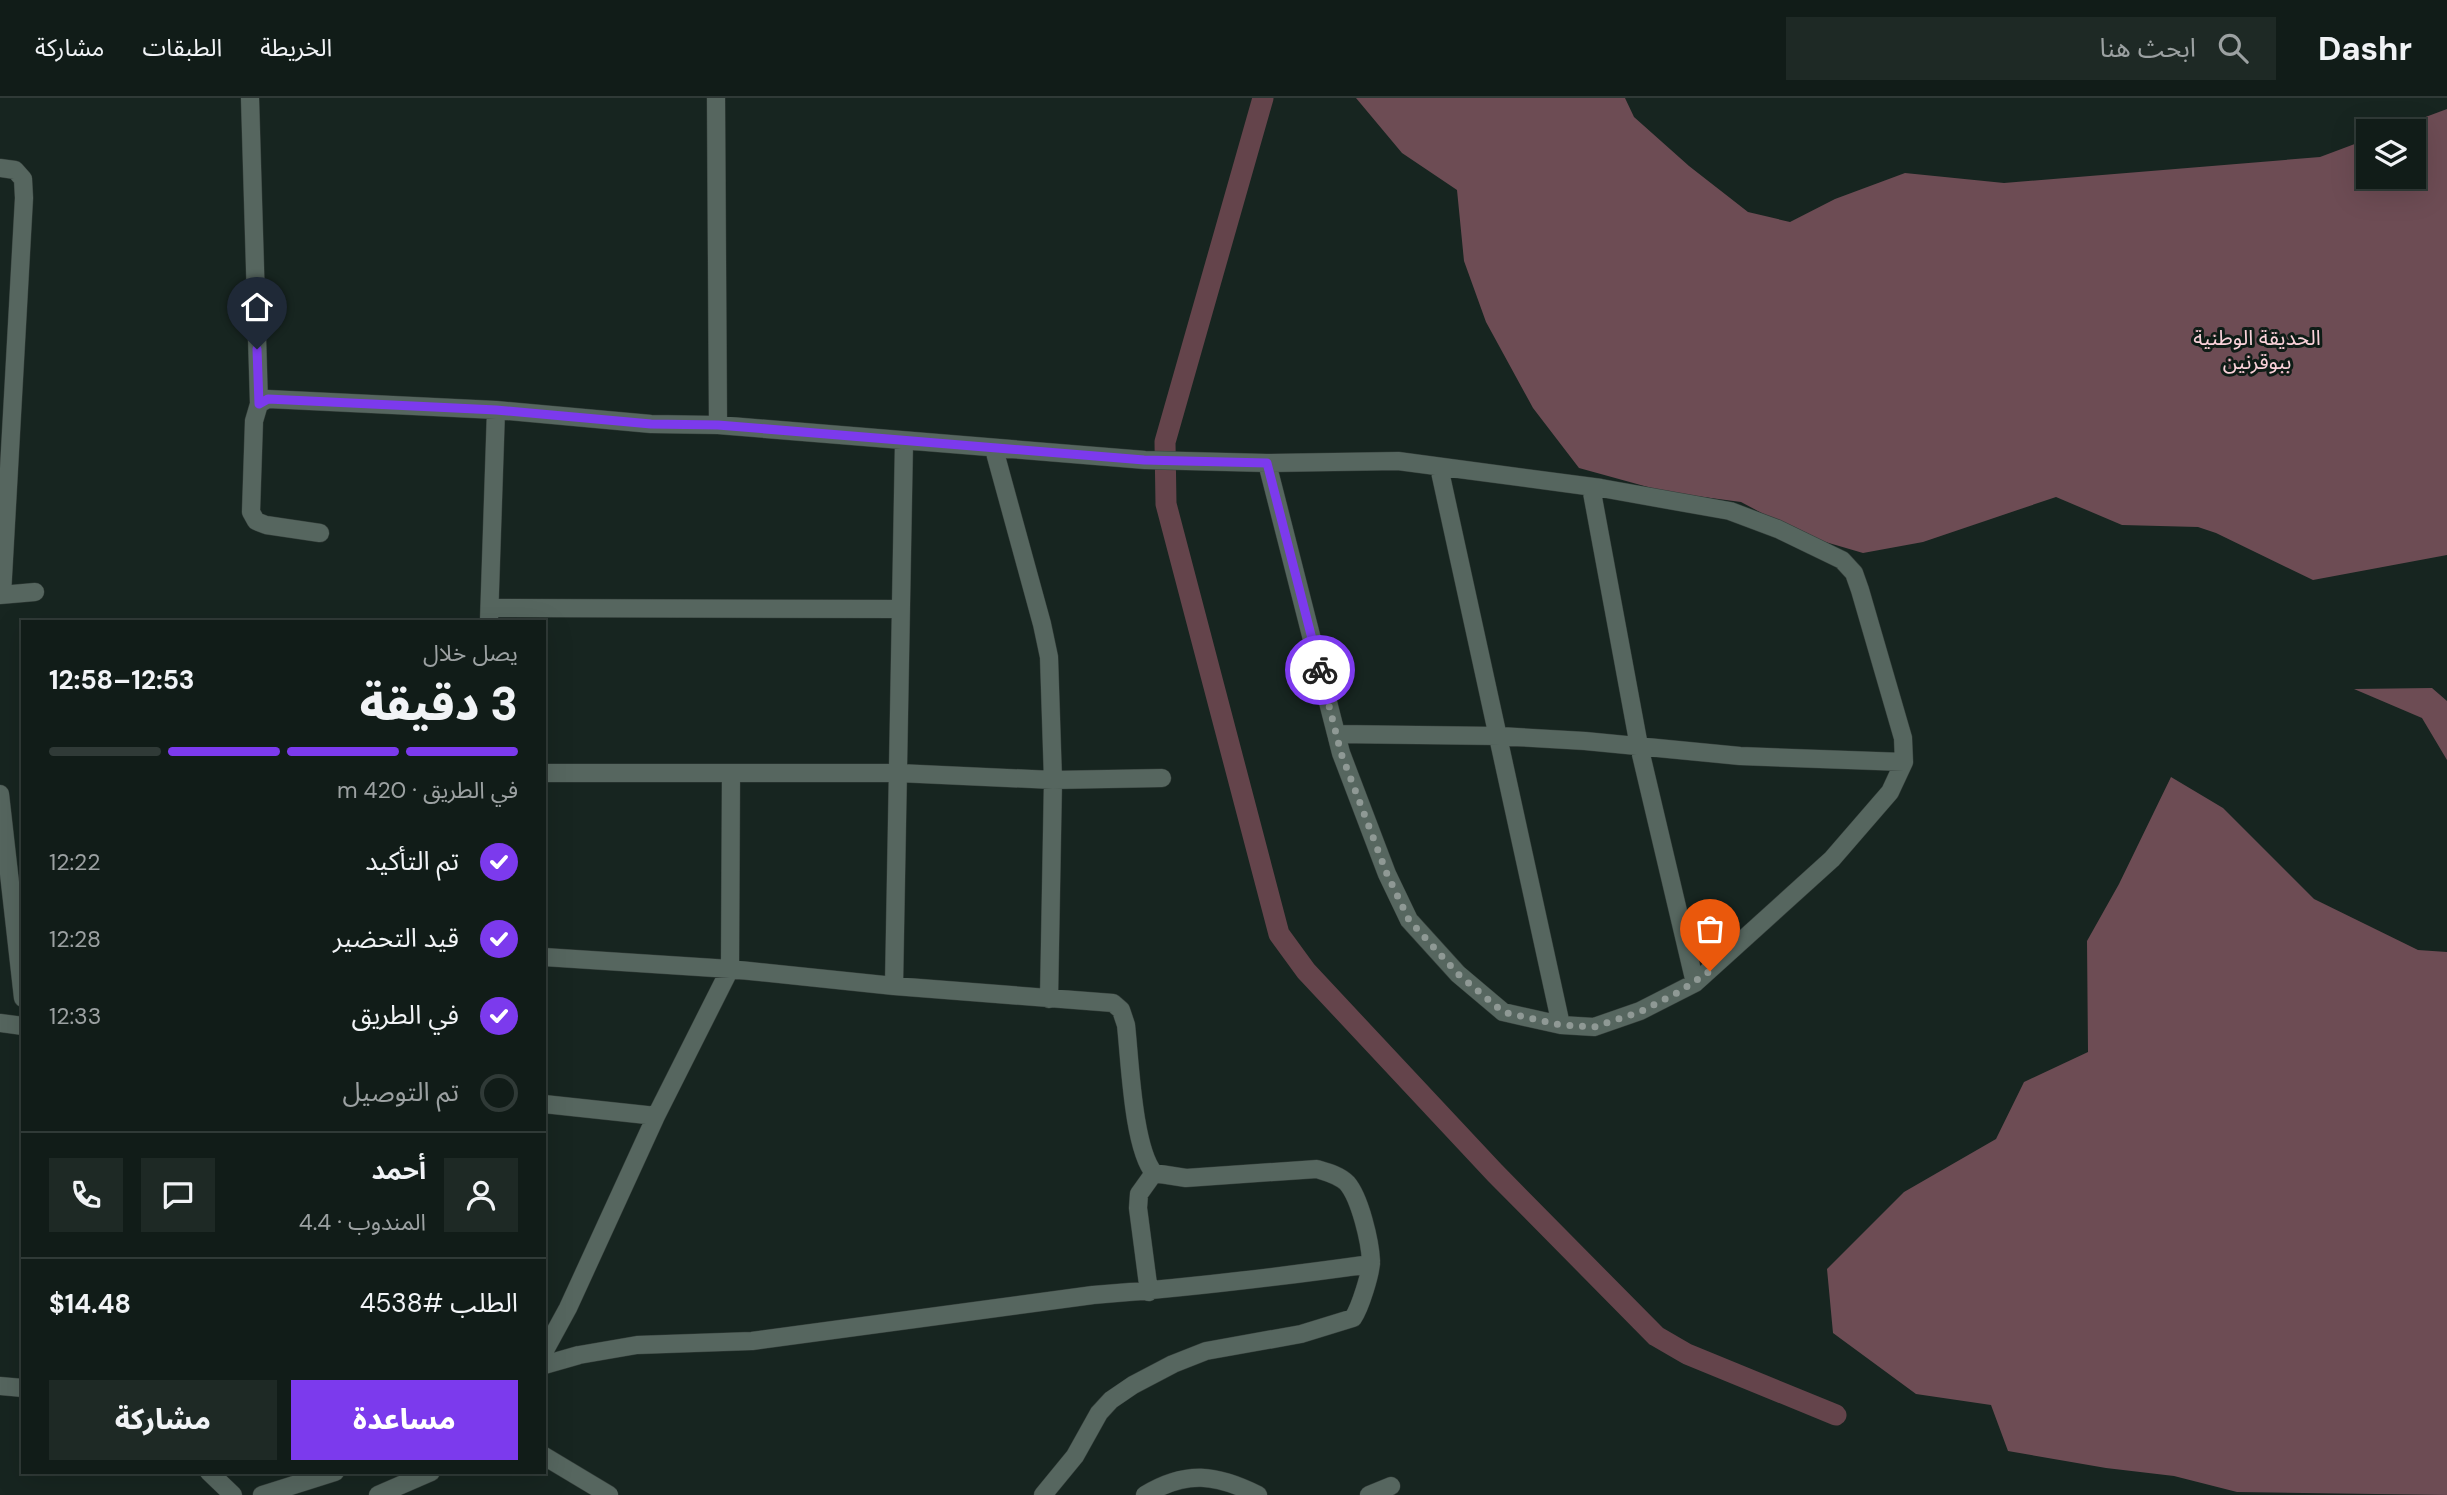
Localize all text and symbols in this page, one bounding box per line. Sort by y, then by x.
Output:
search box [1786,17,2276,80]
text: Dashr [2318,27,2412,70]
icon: search [2214,29,2252,67]
text: ابحث هنا [2099,31,2196,65]
text: مشاركة [35,32,104,63]
text: الطبقات [142,32,222,63]
text: الخريطة [260,32,332,63]
map controls [2356,119,2426,189]
button: layers [2356,119,2426,189]
pin [227,277,287,349]
icon: home [238,288,276,326]
park label: الحديقة الوطنية ببوقرنين [2193,324,2321,376]
courier [1285,635,1355,705]
text: يصل خلال [423,638,518,668]
icon: bike [1301,651,1339,689]
text: 12:53–12:58 [49,663,195,697]
text: 3 دقيقة [359,674,518,734]
text: في الطريق · 420 m [337,775,518,805]
icon: check [480,843,518,881]
text: تم التأكيد [365,844,459,878]
text: 12:22 [49,847,101,877]
pin [1680,899,1740,971]
icon: bag [1691,910,1729,948]
icon: check [480,920,518,958]
text: قيد التحضير [333,921,459,955]
text: 12:28 [49,924,101,954]
icon: check [480,997,518,1035]
text: في الطريق [352,998,459,1032]
text: 12:33 [49,1001,101,1031]
text: تم التوصيل [343,1075,459,1109]
text: أحمد [372,1153,426,1187]
button: phone [49,1158,123,1232]
button: chat [141,1158,215,1232]
button: person [444,1158,518,1232]
text: المندوب · 4.4 [299,1207,426,1237]
text: الطلب #4538 [360,1286,518,1320]
text: $14.48 [49,1287,131,1321]
button: مشاركة [49,1380,277,1460]
button: مساعدة [291,1380,518,1460]

